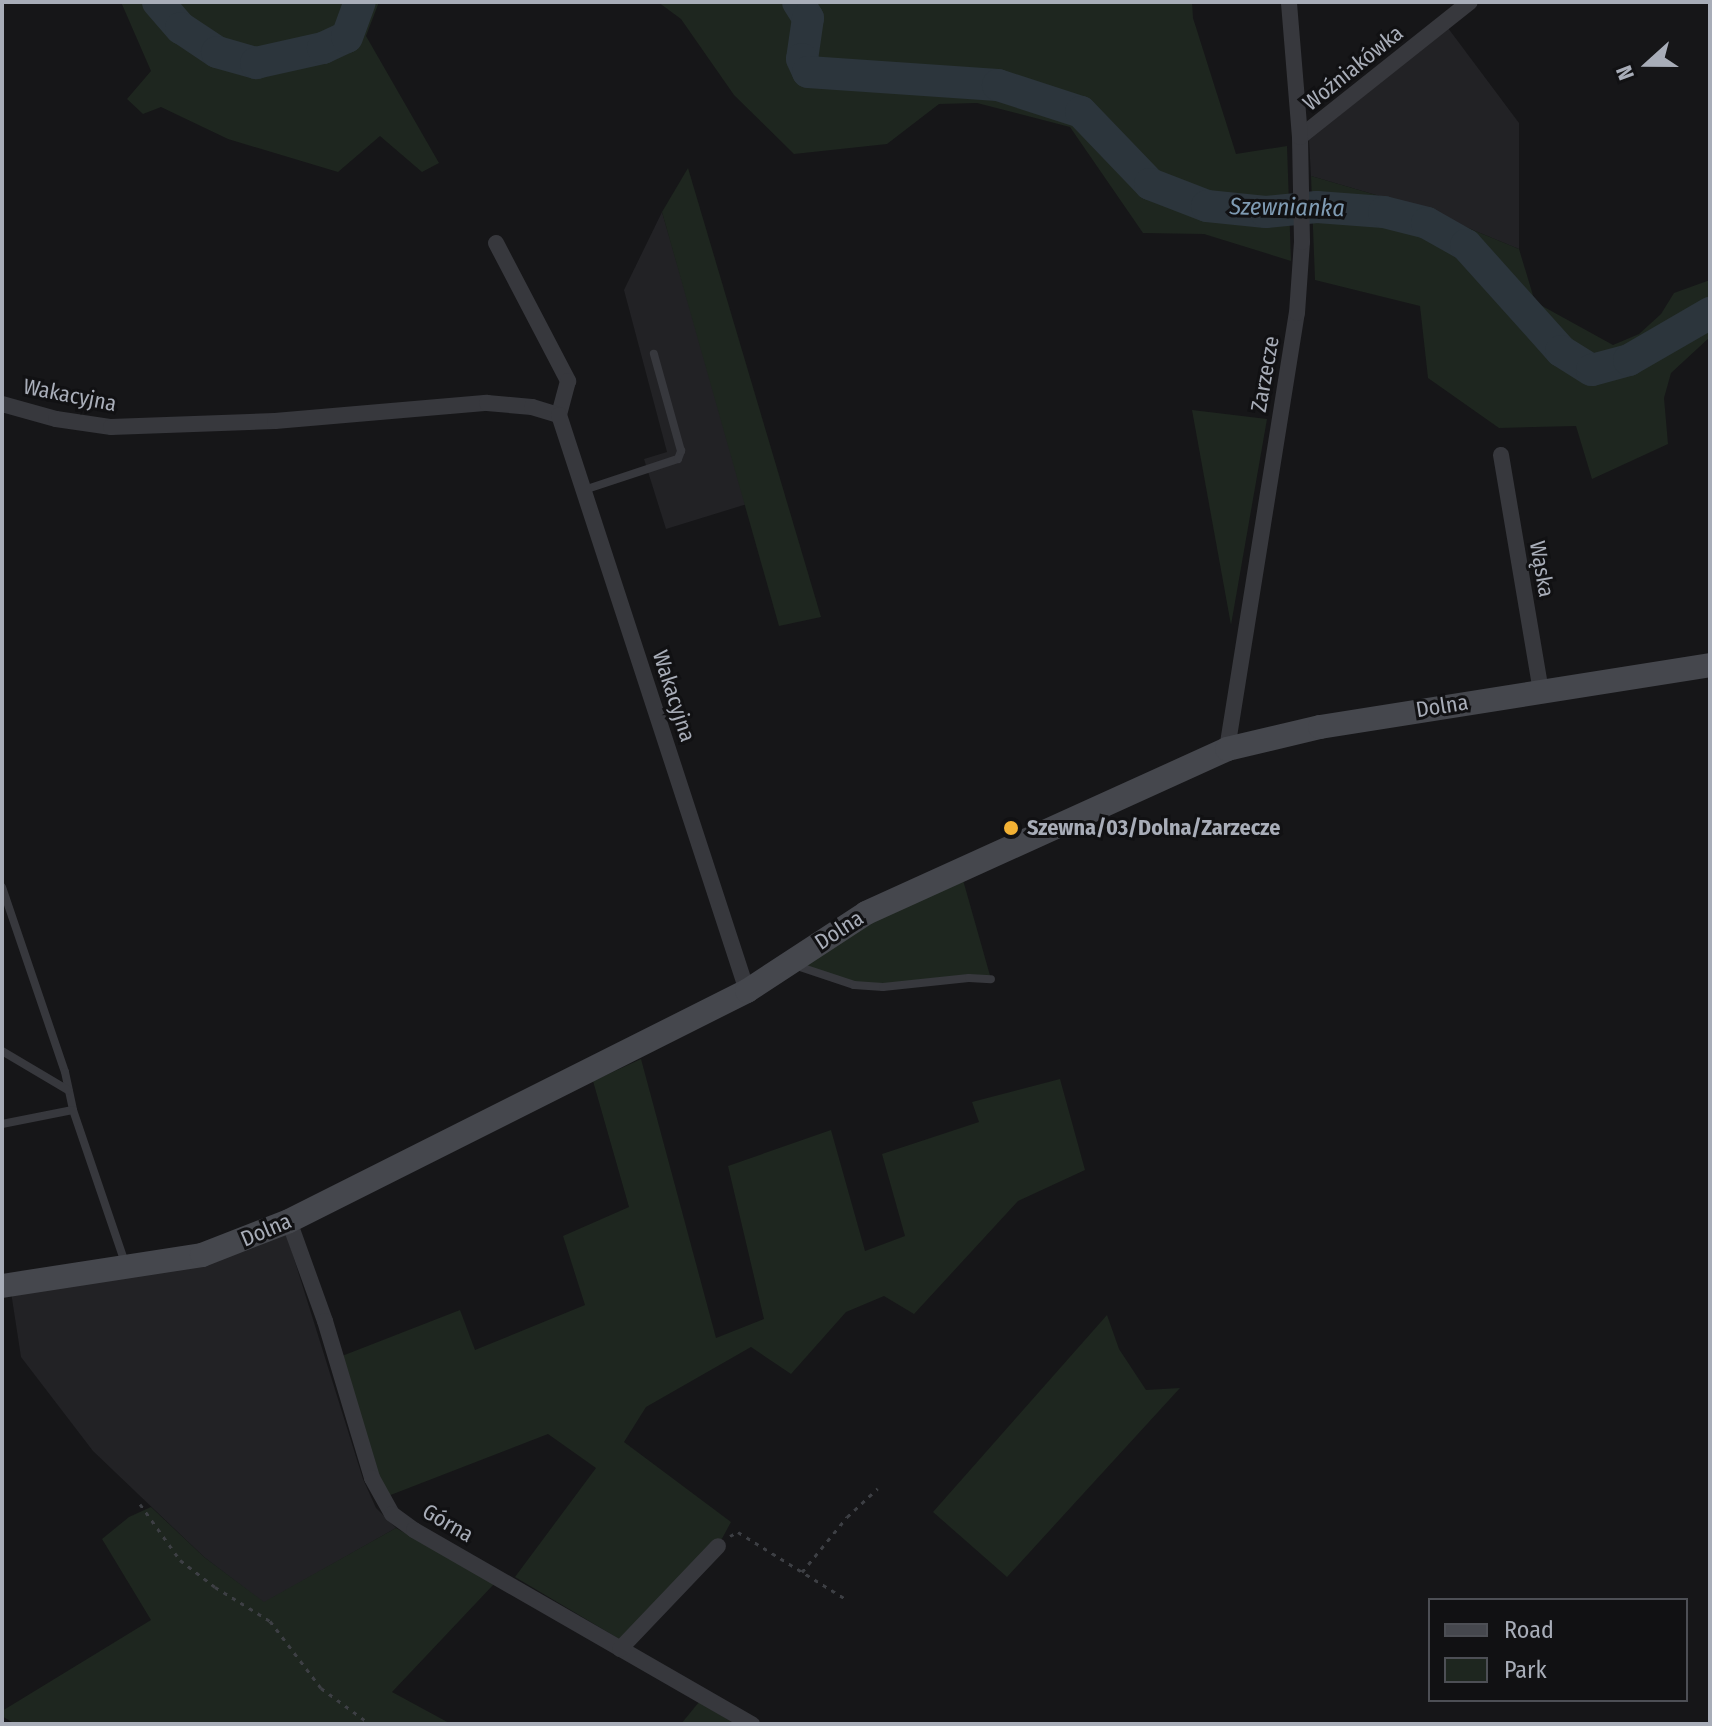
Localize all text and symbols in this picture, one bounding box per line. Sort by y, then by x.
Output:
street label: Woźniakówka [1298,20,1408,116]
north arrow [1608,24,1688,104]
text: N [1610,62,1640,84]
water label: Szewnianka [1229,193,1345,223]
street label: Zarzecze [1245,334,1285,414]
street label: Wakacyjna [21,373,119,417]
street label: Wąska [1524,539,1560,599]
street label: Wakacyjna [647,647,701,745]
street label: Dolna [1414,689,1470,723]
place label: Szewna/03/Dolna/Zarzecze [1027,815,1280,841]
marker: Szewna/03/Dolna/Zarzecze [1002,819,1020,837]
street label: Dolna [810,905,868,955]
street label: Dolna [237,1208,295,1252]
street label: Górna [418,1498,478,1548]
legend [1428,1598,1688,1702]
text: Road [1504,1616,1554,1644]
text: Park [1504,1656,1547,1684]

